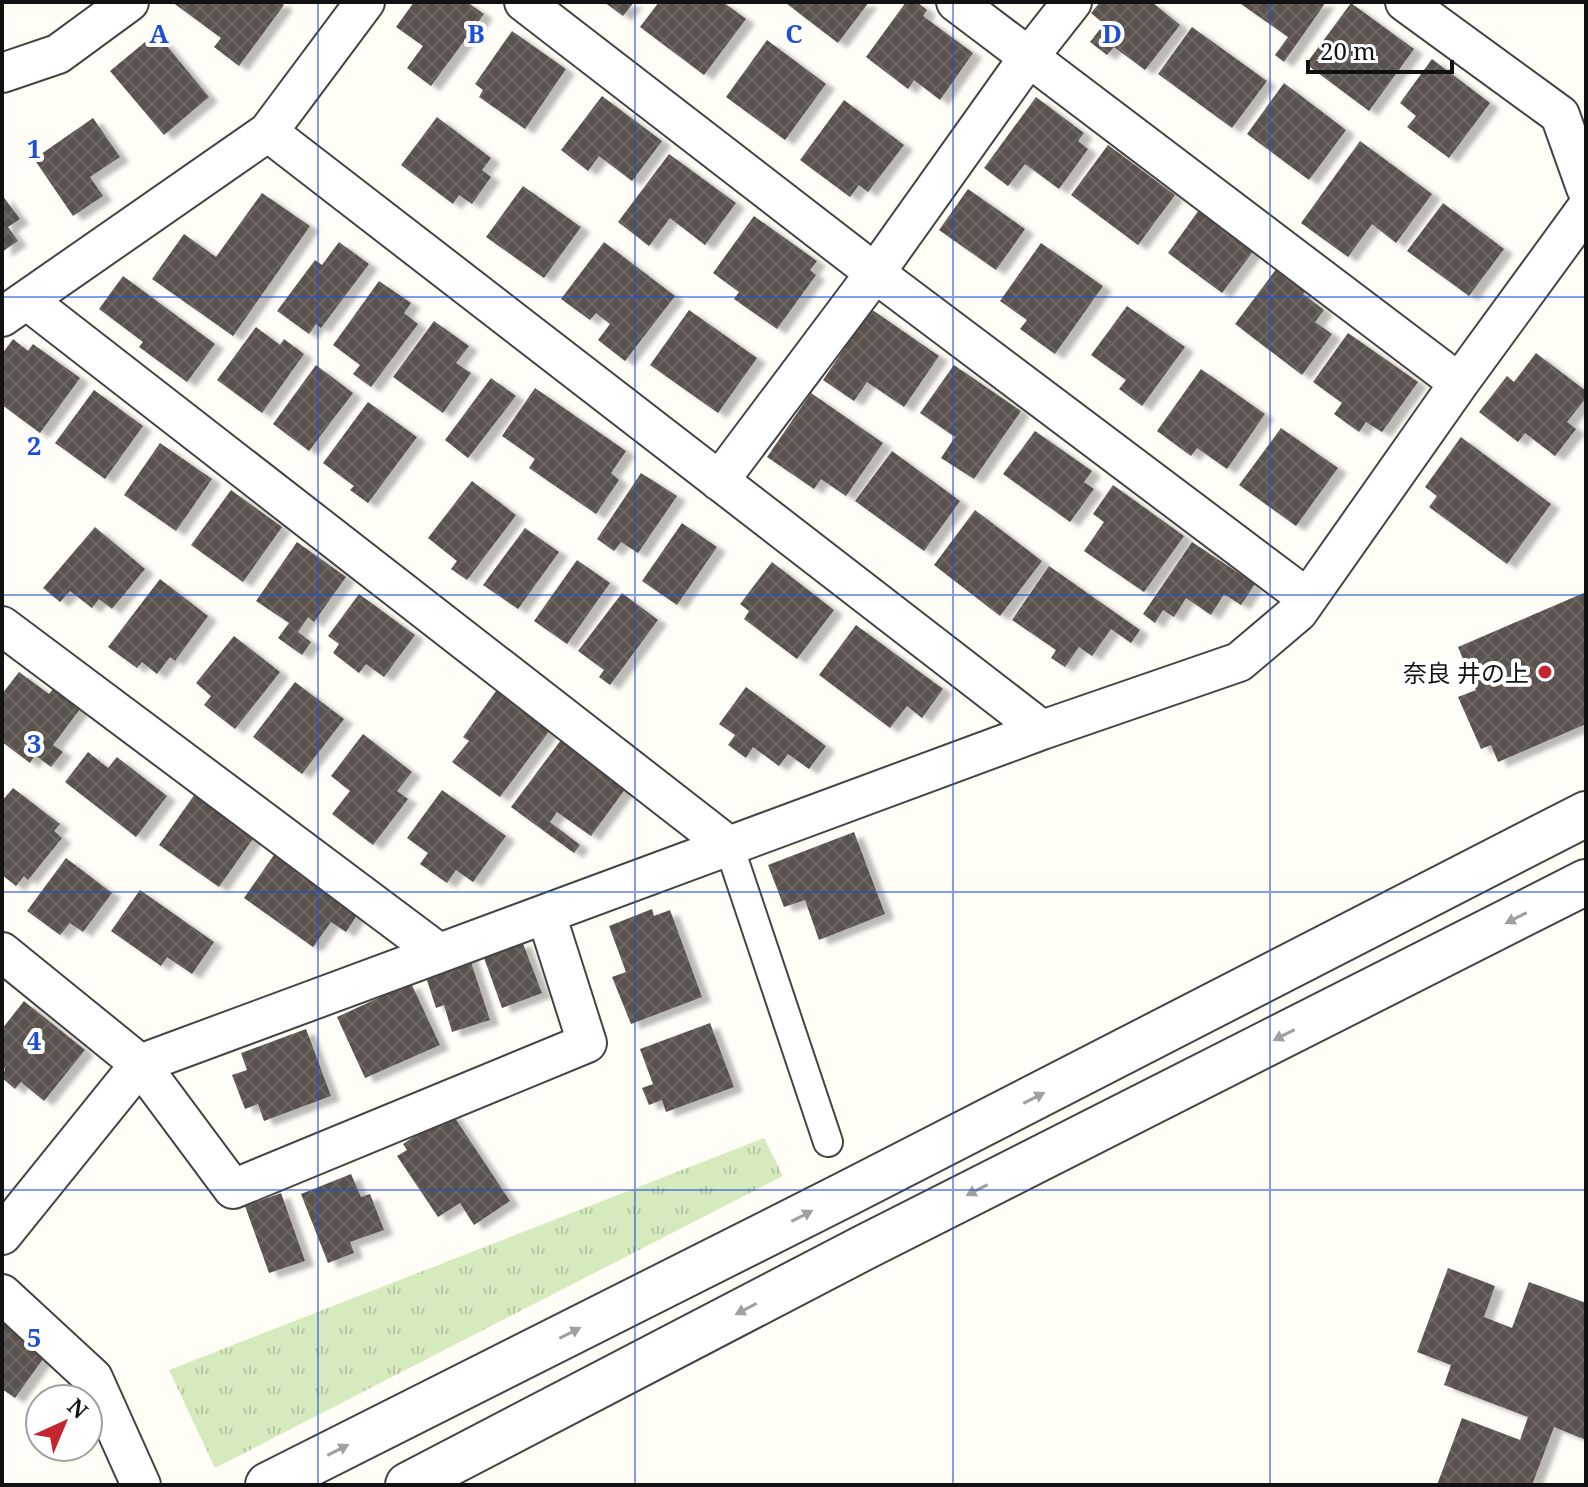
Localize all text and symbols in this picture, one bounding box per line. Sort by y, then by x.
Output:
text: A [149,15,169,51]
text: B [467,15,485,51]
text: C [785,15,803,51]
text: D [1102,15,1122,51]
scale bar [1308,24,1452,74]
text: 20 m [1320,34,1376,67]
text: 1 [27,130,41,166]
text: 2 [27,427,41,463]
place label: 奈良 井の上 [1403,656,1529,689]
marker: 奈良 井の上 [1536,663,1554,681]
text: 3 [27,725,41,761]
one-way arrow [1505,911,1528,924]
text: 4 [27,1022,42,1058]
one-way arrow [1273,1028,1296,1042]
one-way arrow [1023,1092,1046,1105]
one-way arrow [966,1183,989,1197]
one-way arrow [791,1210,814,1223]
one-way arrow [735,1302,758,1315]
text: 5 [27,1319,41,1355]
one-way arrow [559,1326,582,1340]
north arrow [24,1383,104,1463]
text: N [62,1391,95,1425]
one-way arrow [326,1443,349,1457]

